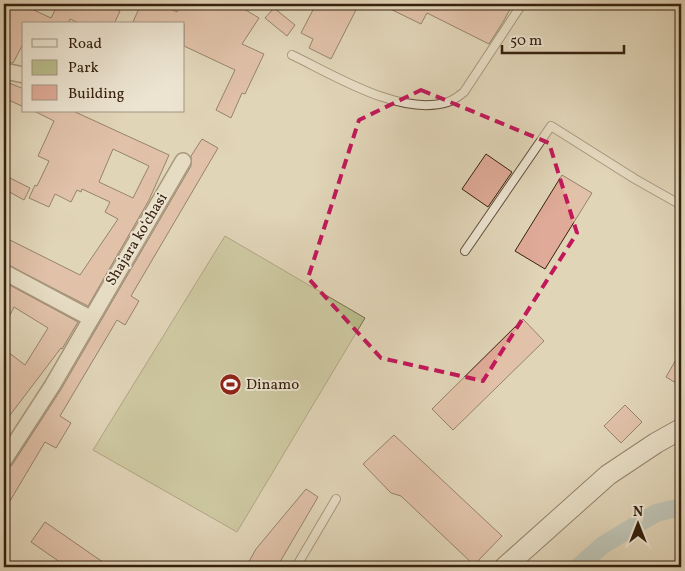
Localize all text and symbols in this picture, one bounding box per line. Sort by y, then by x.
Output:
legend [22,22,185,112]
scale bar [502,22,625,54]
text: 50 m [510,31,542,52]
text: Road [68,34,102,55]
text: Park [68,58,99,79]
text: Building [68,84,125,105]
street label: Shajara koʻchasi [101,189,173,290]
sports icon: Dinamo [218,372,242,396]
place label: Dinamo [246,375,299,396]
north arrow [612,498,662,548]
text: N [633,503,643,522]

